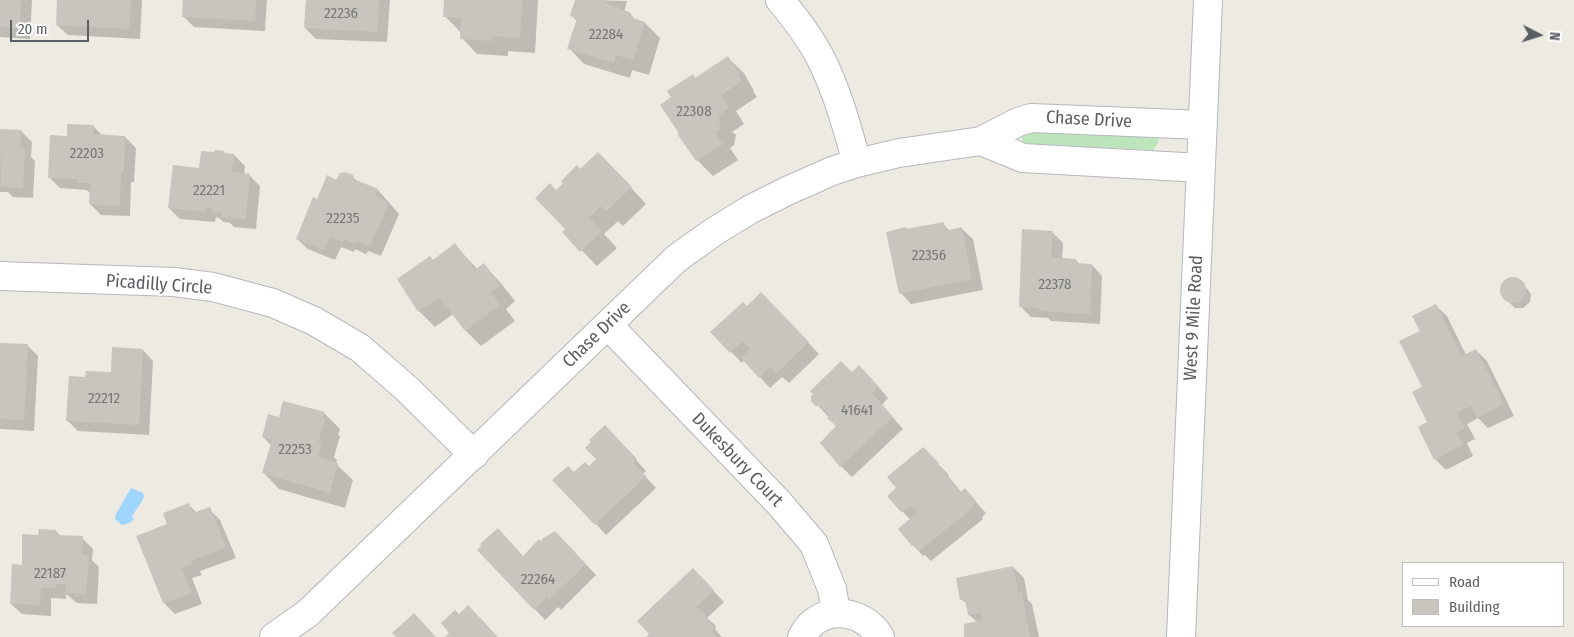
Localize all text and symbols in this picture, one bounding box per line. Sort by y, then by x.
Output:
house number: 22236 [324,5,358,23]
scale bar [12,10,91,42]
north arrow [1514,10,1564,60]
text: 20 m [18,20,48,38]
house number: 22284 [589,26,623,44]
text: N [1546,31,1563,41]
house number: 22308 [676,103,712,121]
street label: Chase Drive [1045,107,1133,133]
house number: 22203 [70,145,104,163]
house number: 22221 [193,182,225,200]
house number: 22235 [326,210,360,228]
house number: 22356 [912,247,946,265]
street label: West 9 Mile Road [1180,255,1208,381]
street label: Picadilly Circle [105,271,213,299]
house number: 22378 [1038,276,1072,294]
street label: Chase Drive [559,297,635,373]
house number: 22212 [88,390,120,408]
house number: 41641 [841,402,873,420]
street label: Dukesbury Court [687,409,787,511]
house number: 22253 [278,441,312,459]
legend [1402,562,1564,627]
house number: 22187 [34,565,66,583]
house number: 22264 [521,571,555,589]
text: Road [1449,573,1480,591]
text: Building [1449,598,1500,616]

